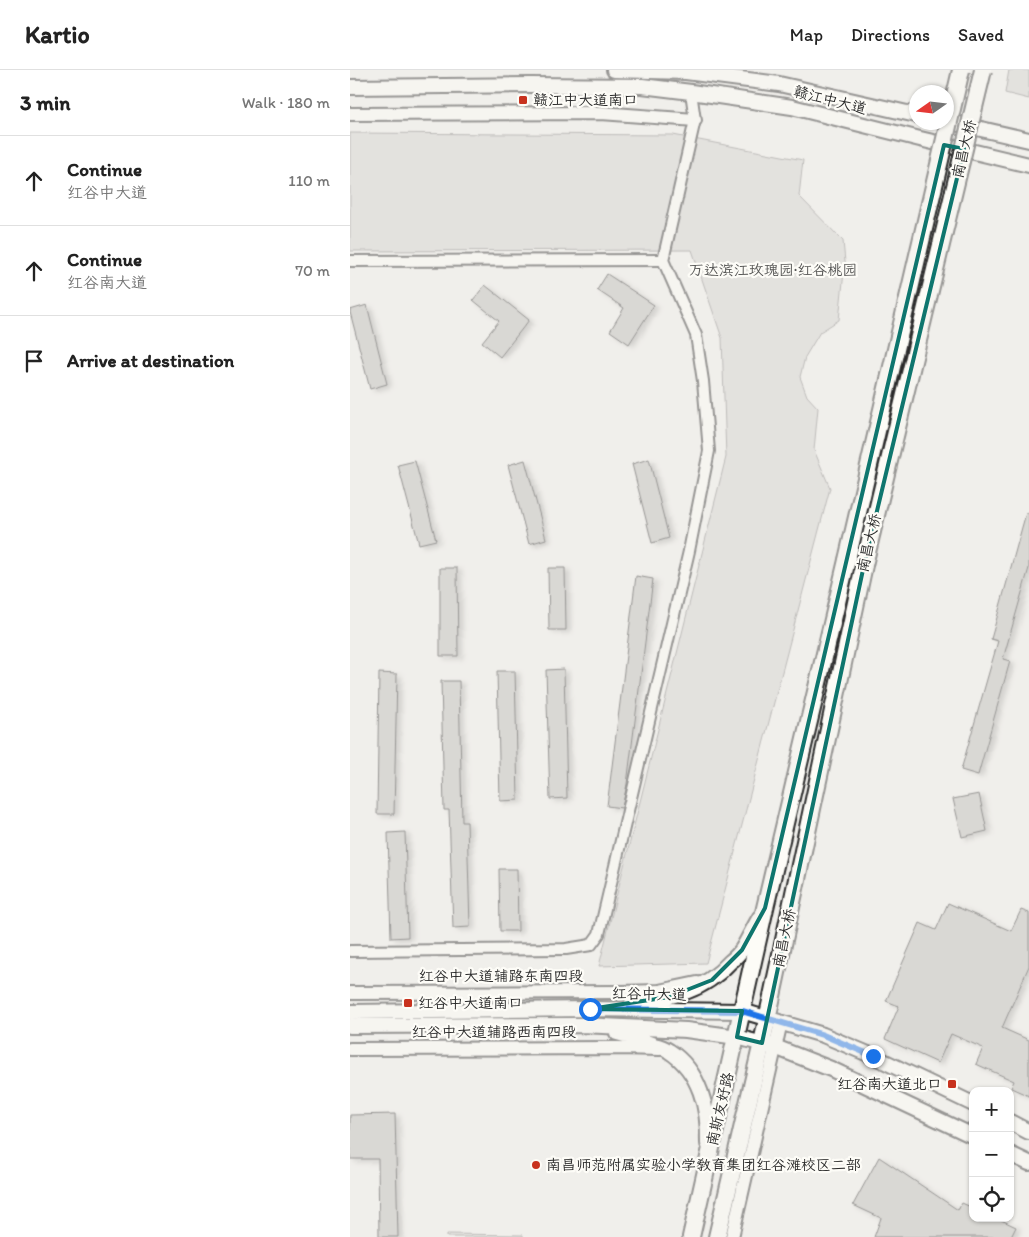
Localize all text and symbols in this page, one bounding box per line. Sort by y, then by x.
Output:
text: Kartio [25,20,90,49]
text: Map [790,24,823,46]
text: Directions [851,24,930,46]
text: Saved [958,24,1004,46]
street label: 赣江中大道 [791,82,869,118]
north arrow [909,85,954,130]
text: 3 min [20,90,70,115]
place label: 赣江中大道南口 [533,91,638,109]
text: Walk · 180 m [242,93,330,112]
marker: 赣江中大道南口 [517,94,529,106]
street label: 南昌大桥 [948,118,980,180]
text: Continue [67,158,142,181]
icon: ahead [20,167,48,195]
text: 110 m [288,171,330,190]
text: 红谷中大道 [67,183,147,202]
text: Continue [67,248,142,271]
icon: ahead [20,257,48,285]
text: 70 m [295,261,330,280]
park label: 万达滨江玫瑰园·红谷桃园 [689,261,857,279]
text: 红谷南大道 [67,273,147,292]
icon: arrive [20,347,48,375]
text: Arrive at destination [67,349,234,372]
street label: 南昌大桥 [853,512,885,574]
street label: 南昌大桥 [769,907,799,969]
street label: 红谷中大道辅路东南四段 [418,967,584,985]
street label: 红谷中大道 [611,984,687,1004]
place label: 红谷中大道南口 [418,994,523,1012]
marker: 红谷中大道南口 [402,997,414,1009]
route start [579,998,602,1021]
street label: 红谷中大道辅路西南四段 [411,1023,577,1041]
route end [862,1045,885,1068]
street label: 南斯友好路 [703,1070,737,1148]
place label: 红谷南大道北口 [837,1075,942,1093]
marker: 红谷南大道北口 [946,1078,958,1090]
map controls [969,1087,1014,1222]
button: + [969,1087,1014,1132]
button: − [969,1132,1014,1177]
place label: 南昌师范附属实验小学教育集团红谷滩校区二部 [546,1156,861,1174]
marker: 南昌师范附属实验小学教育集团红谷滩校区二部 [530,1159,542,1171]
button: locate [969,1177,1014,1222]

